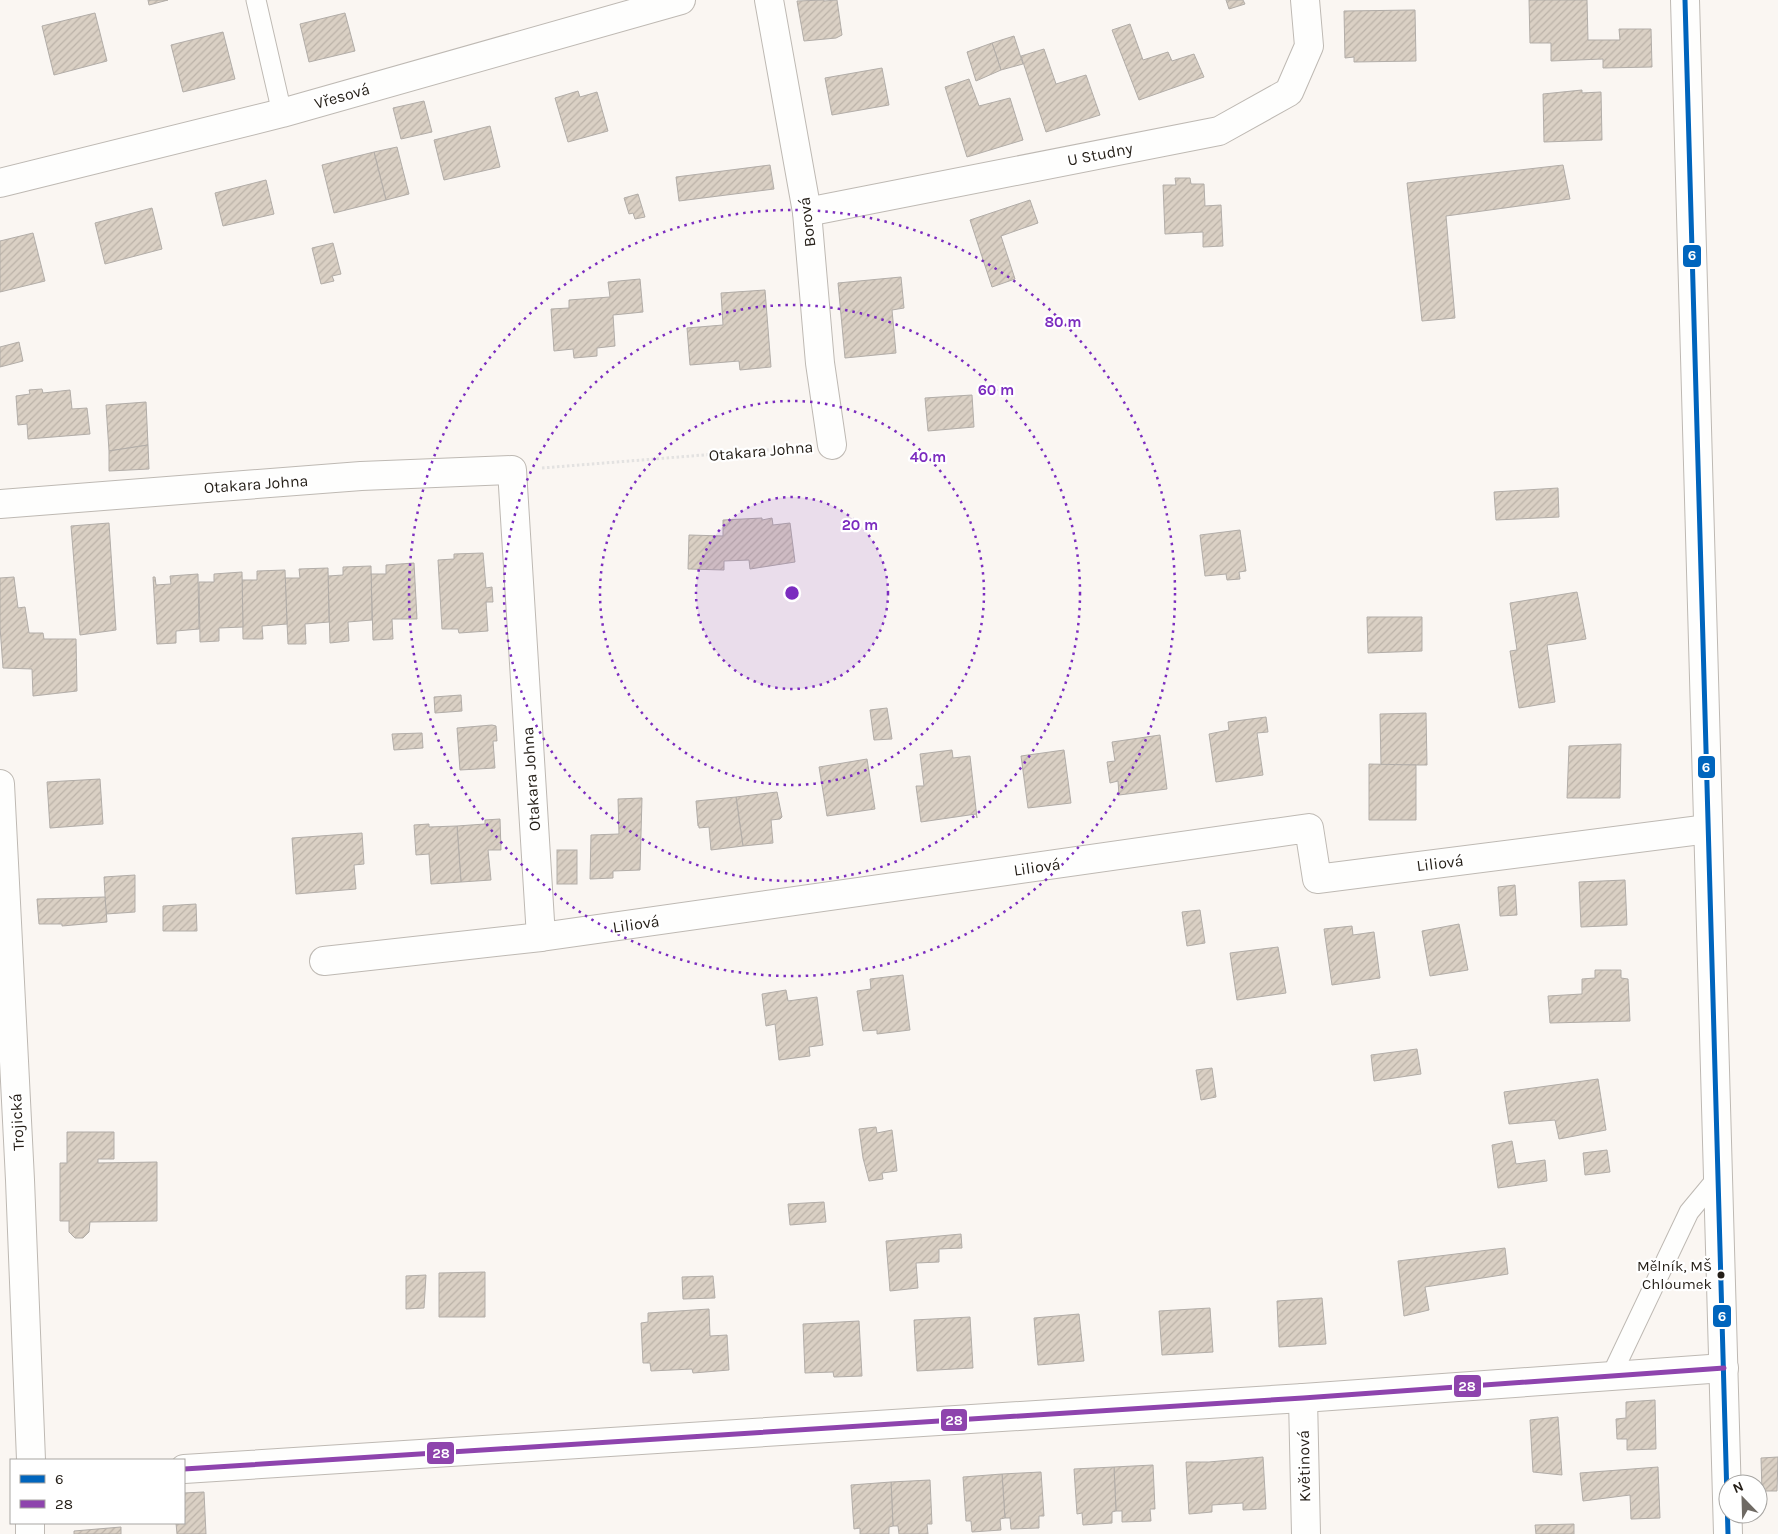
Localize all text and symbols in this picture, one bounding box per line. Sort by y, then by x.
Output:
street label: Vřesová [312,79,372,113]
street label: U Studny [1066,138,1135,170]
street label: Borová [795,196,819,248]
line badge: 6 [1682,244,1702,268]
text: 6 [1688,247,1696,264]
text: 80 m [1044,313,1082,331]
text: 60 m [978,381,1014,399]
street label: Otakara Johna [708,437,814,465]
text: 40 m [910,448,946,466]
street label: Otakara Johna [203,471,309,497]
text: 20 m [842,516,878,534]
centre of rings [783,584,801,602]
street label: Otakara Johna [518,726,544,832]
line badge: 6 [1697,755,1716,779]
text: 6 [1702,759,1710,776]
street label: Liliová [1415,851,1465,875]
street label: Liliová [1012,854,1062,880]
street label: Liliová [611,911,661,937]
street label: Trojická [6,1093,28,1151]
place label: Mělník, MŠ Chloumek [1637,1257,1712,1293]
marker: Mělník, MŠ Chloumek [1716,1270,1726,1280]
line badge: 6 [1712,1304,1732,1328]
text: 6 [1718,1308,1726,1325]
line badge: 28 [1453,1374,1482,1398]
text: 28 [1458,1378,1476,1395]
line badge: 28 [940,1408,968,1432]
text: 28 [945,1412,963,1429]
street label: Květinová [1294,1430,1314,1502]
line badge: 28 [426,1441,455,1465]
text: 28 [432,1445,450,1462]
legend [10,1459,185,1524]
text: 6 [55,1470,64,1488]
north arrow [1718,1474,1768,1524]
text: N [1730,1478,1746,1497]
text: 28 [55,1495,73,1513]

